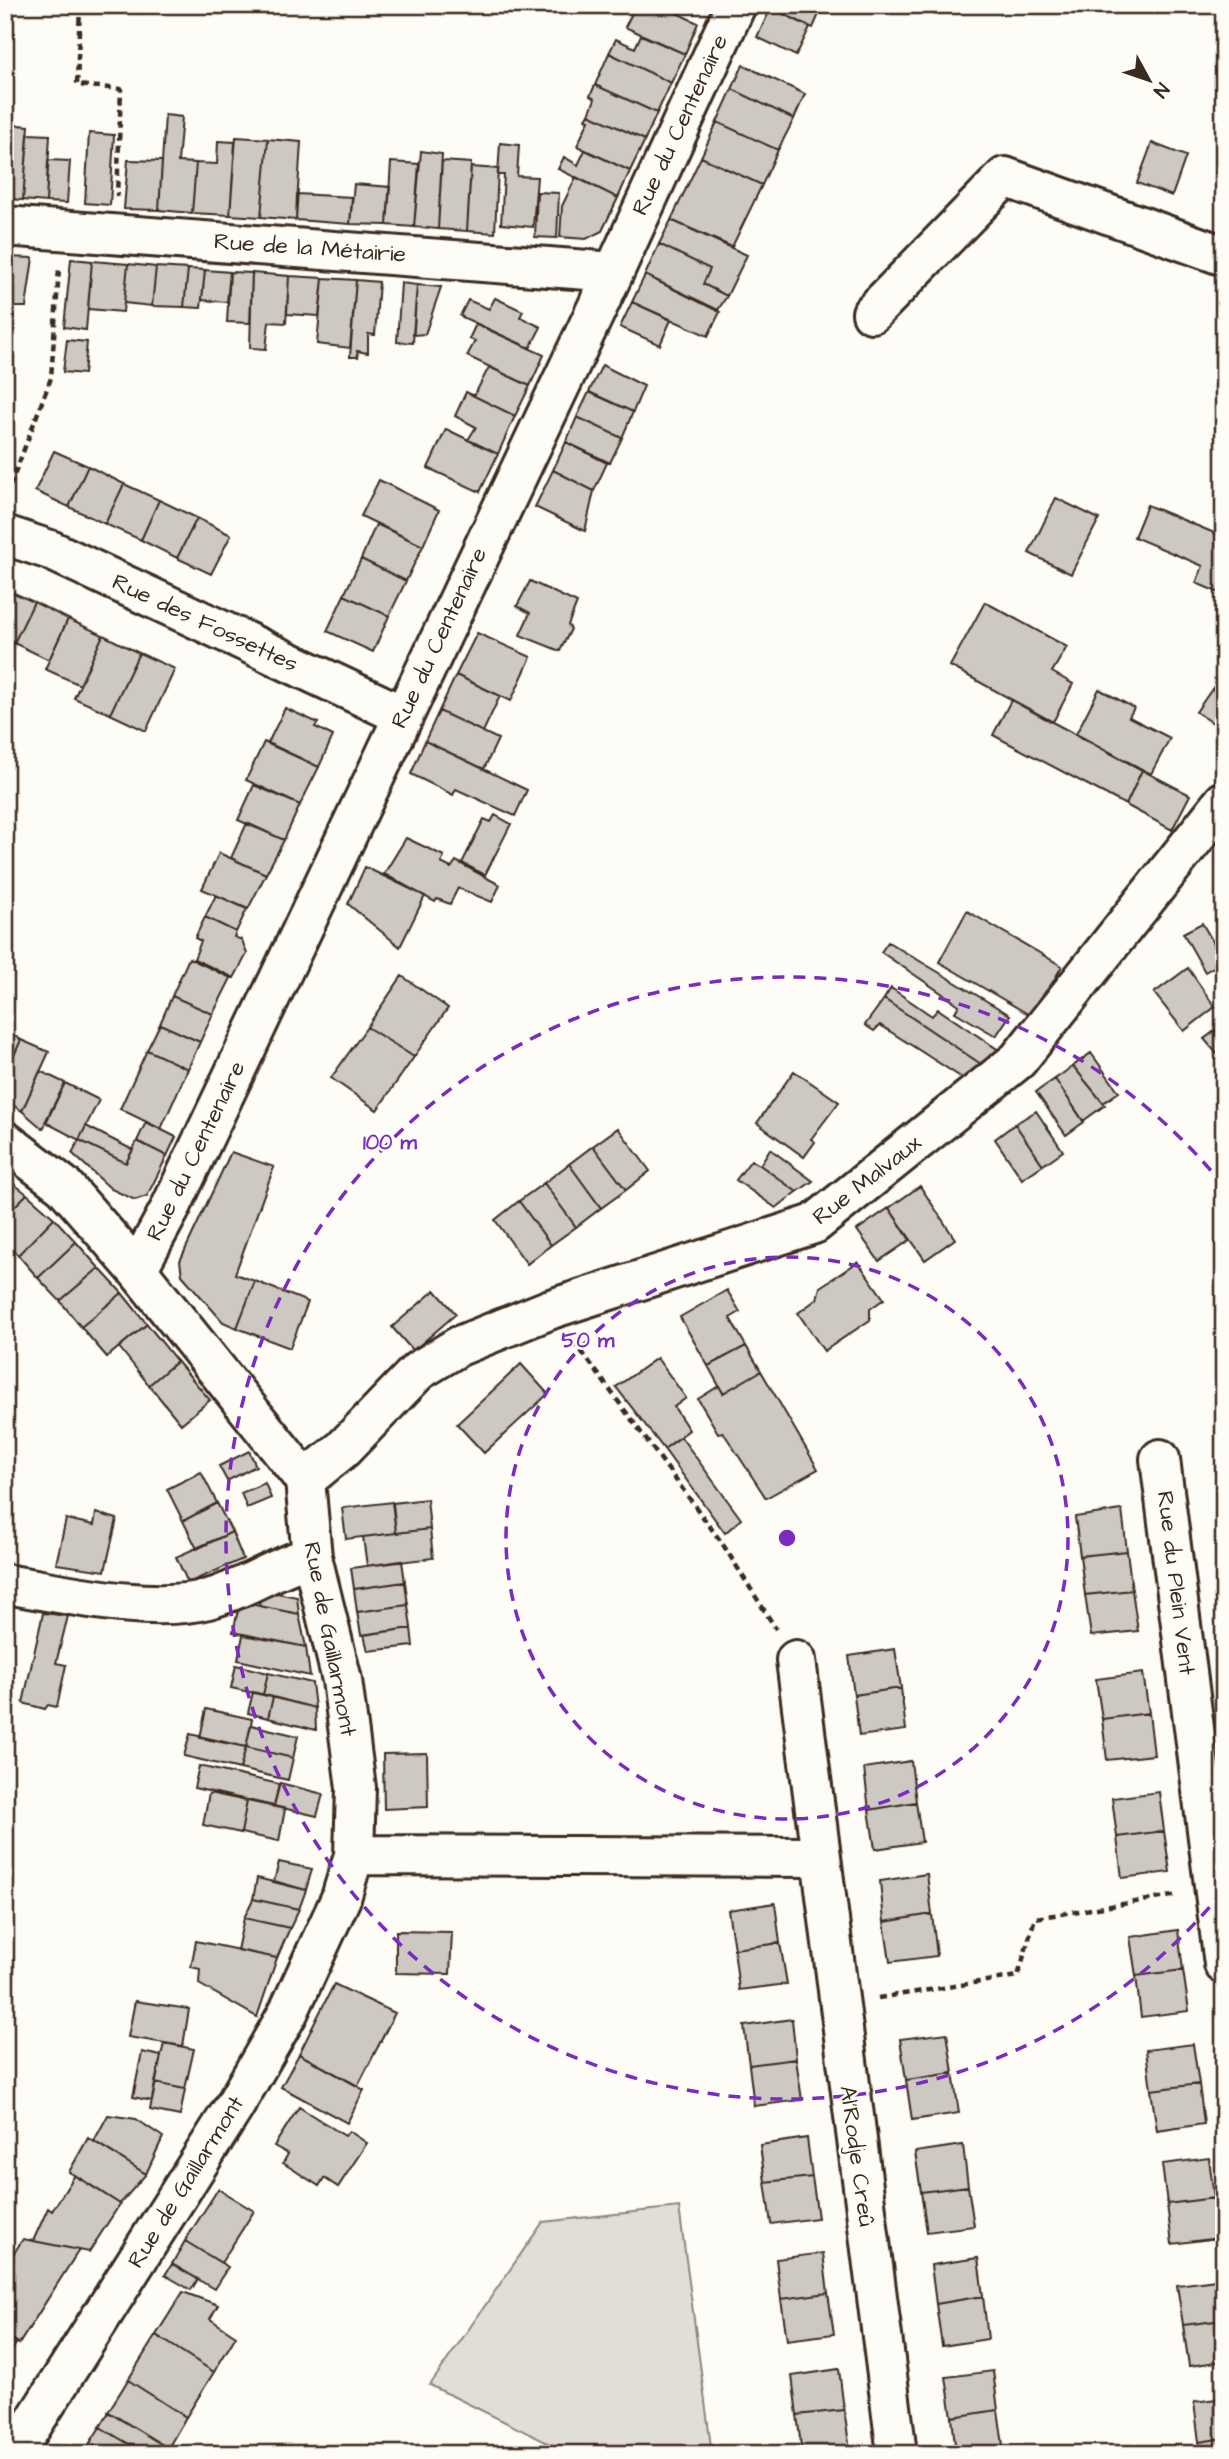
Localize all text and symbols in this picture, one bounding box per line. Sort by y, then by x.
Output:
street label: Rue du Centenaire [624,29,736,221]
north arrow [1114,46,1184,116]
text: N [1147,77,1175,103]
street label: Rue de la Métairie [213,225,407,271]
street label: Rue du Centenaire [383,542,495,734]
street label: Rue des Fossettes [107,566,303,680]
street label: Rue du Centenaire [139,1056,253,1246]
street label: Rue Malvaux [806,1127,928,1233]
text: 100 m [363,1128,418,1157]
text: 50 m [562,1326,615,1355]
street label: Rue du Plein Vent [1149,1489,1203,1677]
centre of rings [775,1526,799,1550]
street label: Rue de Gaillarmont [295,1539,365,1740]
street label: Al'Rodje Creû [831,2083,883,2229]
street label: Rue de Gaillarmont [120,2089,252,2274]

